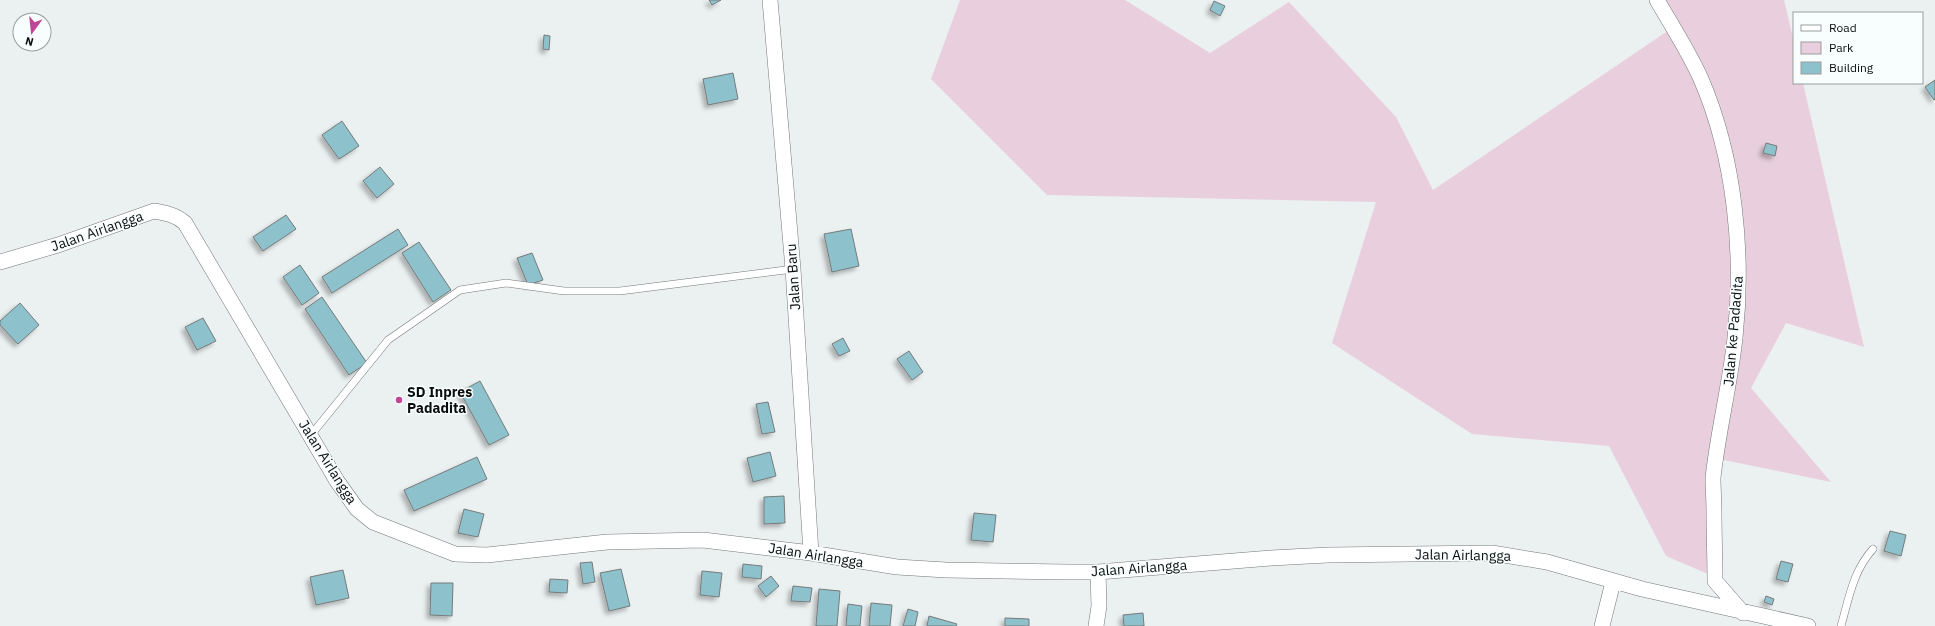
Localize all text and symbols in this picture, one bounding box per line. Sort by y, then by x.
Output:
north arrow [12,12,52,52]
legend [1793,12,1923,84]
text: Road [1829,20,1857,35]
text: N [24,34,35,49]
text: Park [1829,40,1854,55]
text: Building [1829,60,1874,75]
street label: Jalan Airlangga [49,207,146,255]
street label: Jalan Baru [782,243,804,311]
street label: Jalan ke Padadita [1719,275,1747,387]
place label: SD Inpres Padadita [407,383,472,417]
marker: SD Inpres Padadita [394,395,404,405]
street label: Jalan Airlangga [295,416,361,508]
street label: Jalan Airlangga [767,539,865,571]
street label: Jalan Airlangga [1415,545,1512,565]
street label: Jalan Airlangga [1090,556,1188,580]

